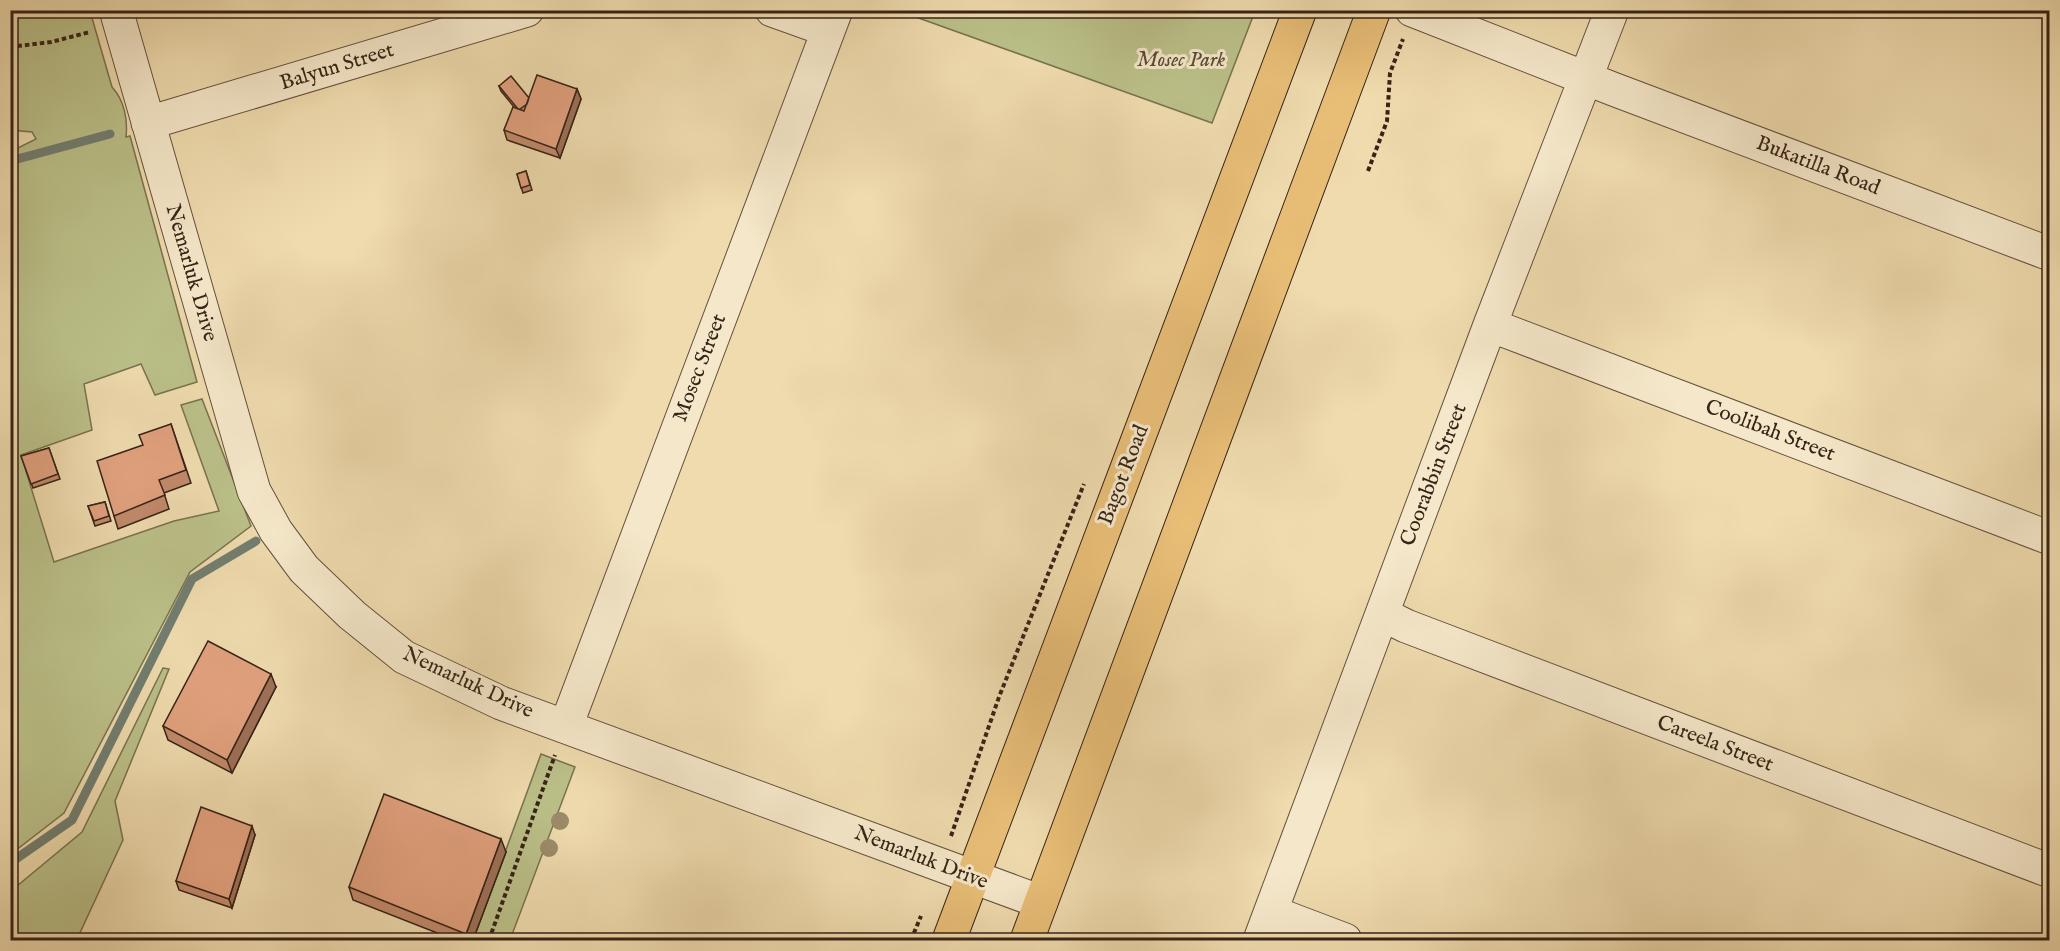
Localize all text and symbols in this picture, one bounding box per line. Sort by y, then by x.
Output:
street label: Balyun Street [277,37,397,97]
park label: Mosec Park [1137,47,1226,74]
street label: Bukatilla Road [1752,130,1885,202]
street label: Nemarluk Drive [159,201,224,345]
street label: Mosec Street [667,310,733,426]
street label: Coolibah Street [1701,394,1839,468]
street label: Coorabbin Street [1394,400,1474,550]
street label: Bagot Road [1093,420,1156,529]
street label: Nemarluk Drive [398,641,538,725]
street label: Careela Street [1653,709,1777,779]
street label: Nemarluk Drive [850,820,992,896]

